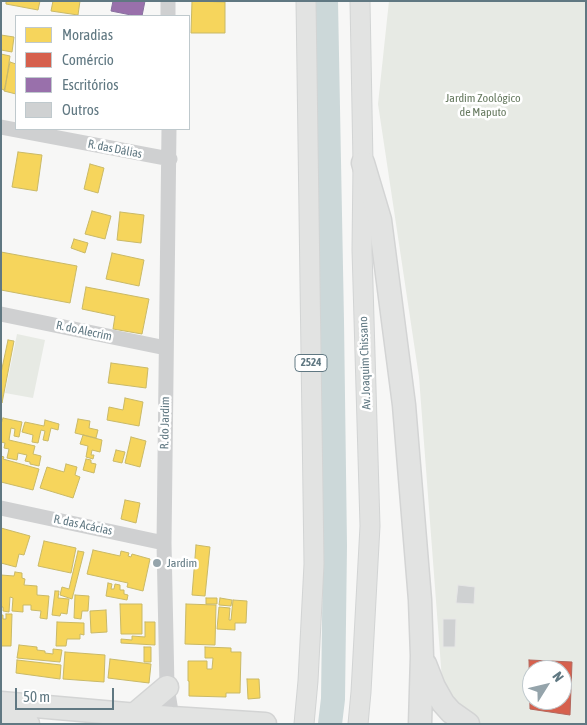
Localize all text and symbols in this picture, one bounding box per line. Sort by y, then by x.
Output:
legend [15,15,190,130]
text: Moradias [62,26,113,43]
text: Comércio [62,51,114,68]
text: Escritórios [62,76,119,93]
park label: Jardim Zoológico de Maputo [445,91,521,119]
text: Outros [62,101,99,118]
street label: R. das Dálias [87,137,143,161]
street label: Av. Joaquim Chissano [356,316,374,410]
street label: R. do Alecrim [55,318,113,344]
road number: 2524 [295,354,327,372]
street label: R. do Jardim [157,396,173,450]
street label: R. das Acácias [52,512,114,538]
place label: Jardim [167,556,197,570]
marker: Jardim [151,557,163,569]
north arrow [522,660,572,710]
text: N [549,669,567,685]
scale bar [18,678,116,710]
text: 50 m [23,688,50,705]

